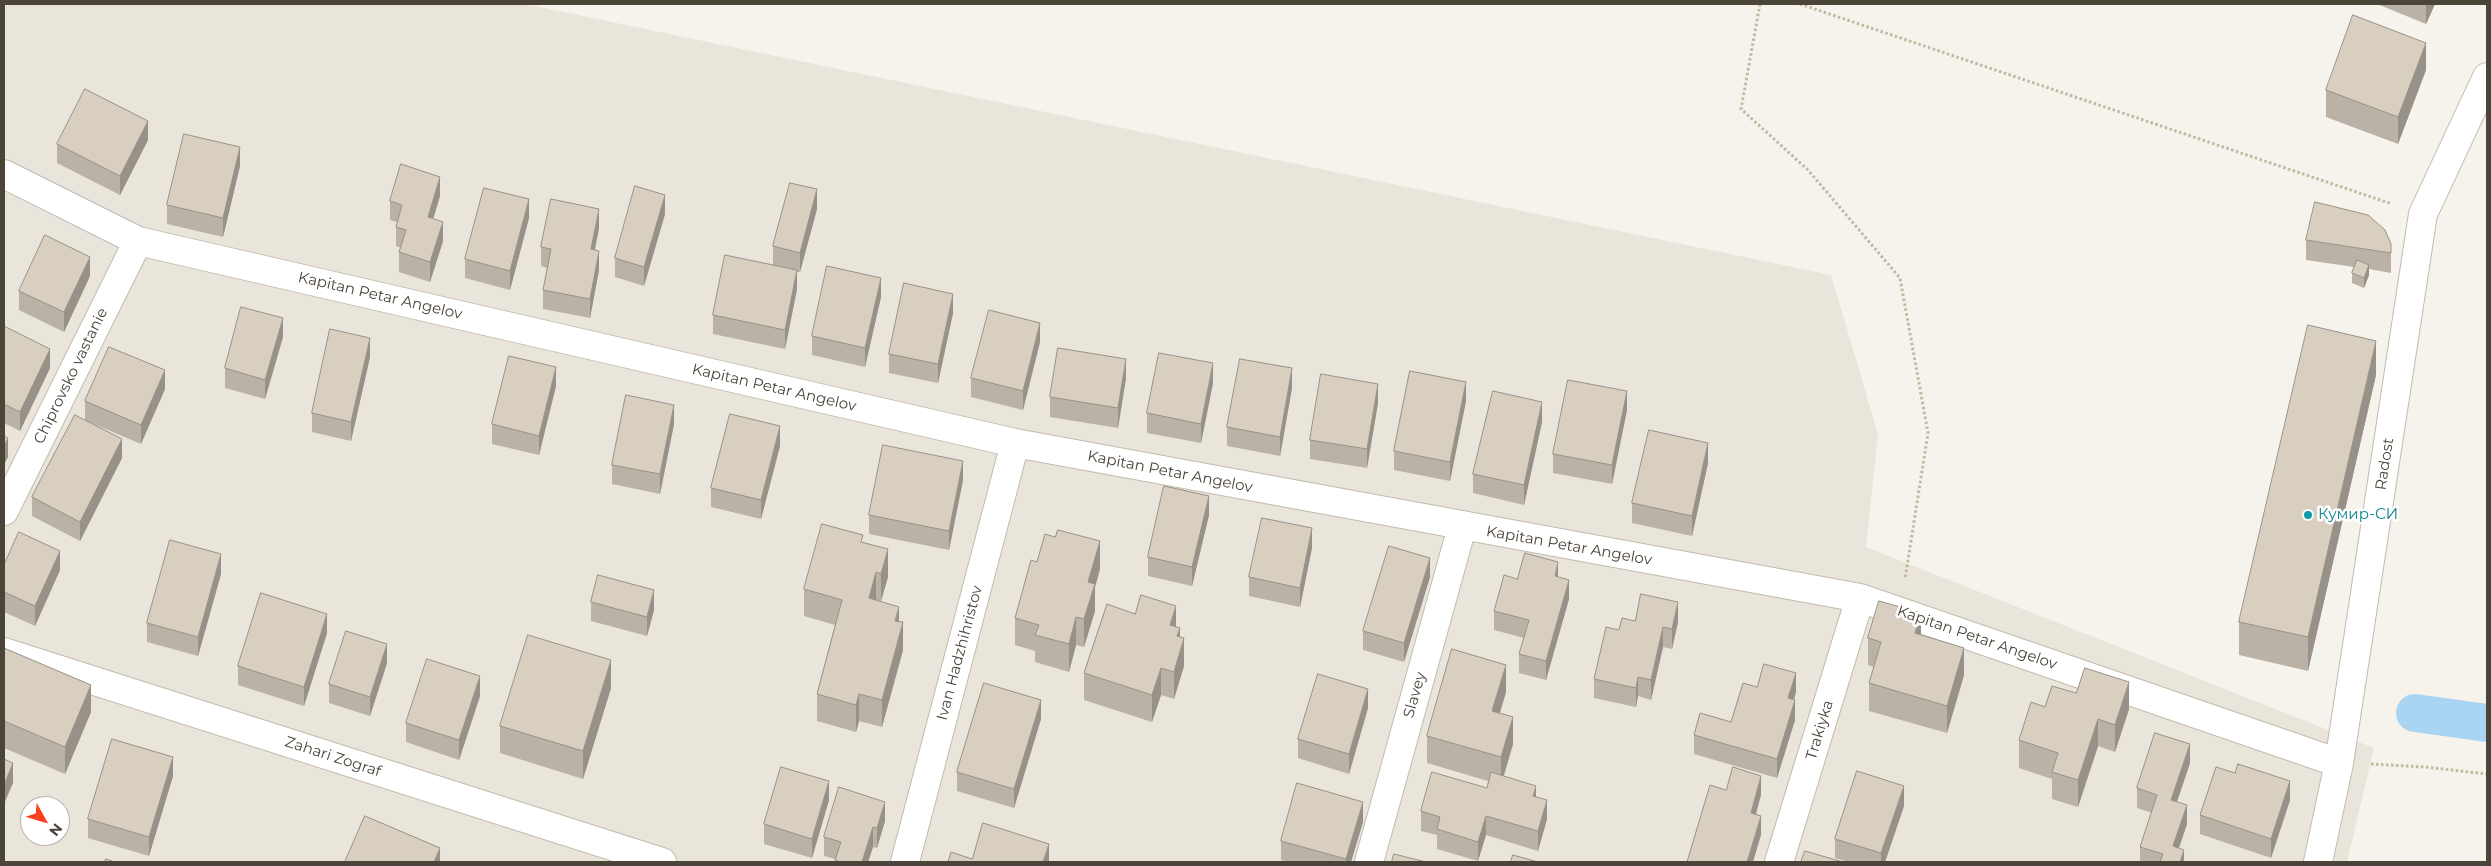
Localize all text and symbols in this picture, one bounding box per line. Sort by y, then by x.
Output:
street label: Kapitan Petar Angelov [296,268,464,324]
street label: Chiprovsko vastanie [30,305,112,447]
street label: Kapitan Petar Angelov [690,360,858,416]
street label: Radost [2372,437,2398,491]
street label: Kapitan Petar Angelov [1086,447,1254,497]
place label: Кумир-СИ [2318,506,2398,524]
marker: Кумир-СИ [2302,509,2314,521]
street label: Kapitan Petar Angelov [1485,523,1653,569]
street label: Ivan Hadzhihristov [933,584,987,722]
street label: Kapitan Petar Angelov [1895,602,2059,674]
street label: Slavey [1400,670,1430,720]
street label: Trakiyka [1802,698,1838,762]
street label: Zahari Zograf [283,733,383,781]
north arrow [20,796,70,846]
text: N [45,820,66,840]

